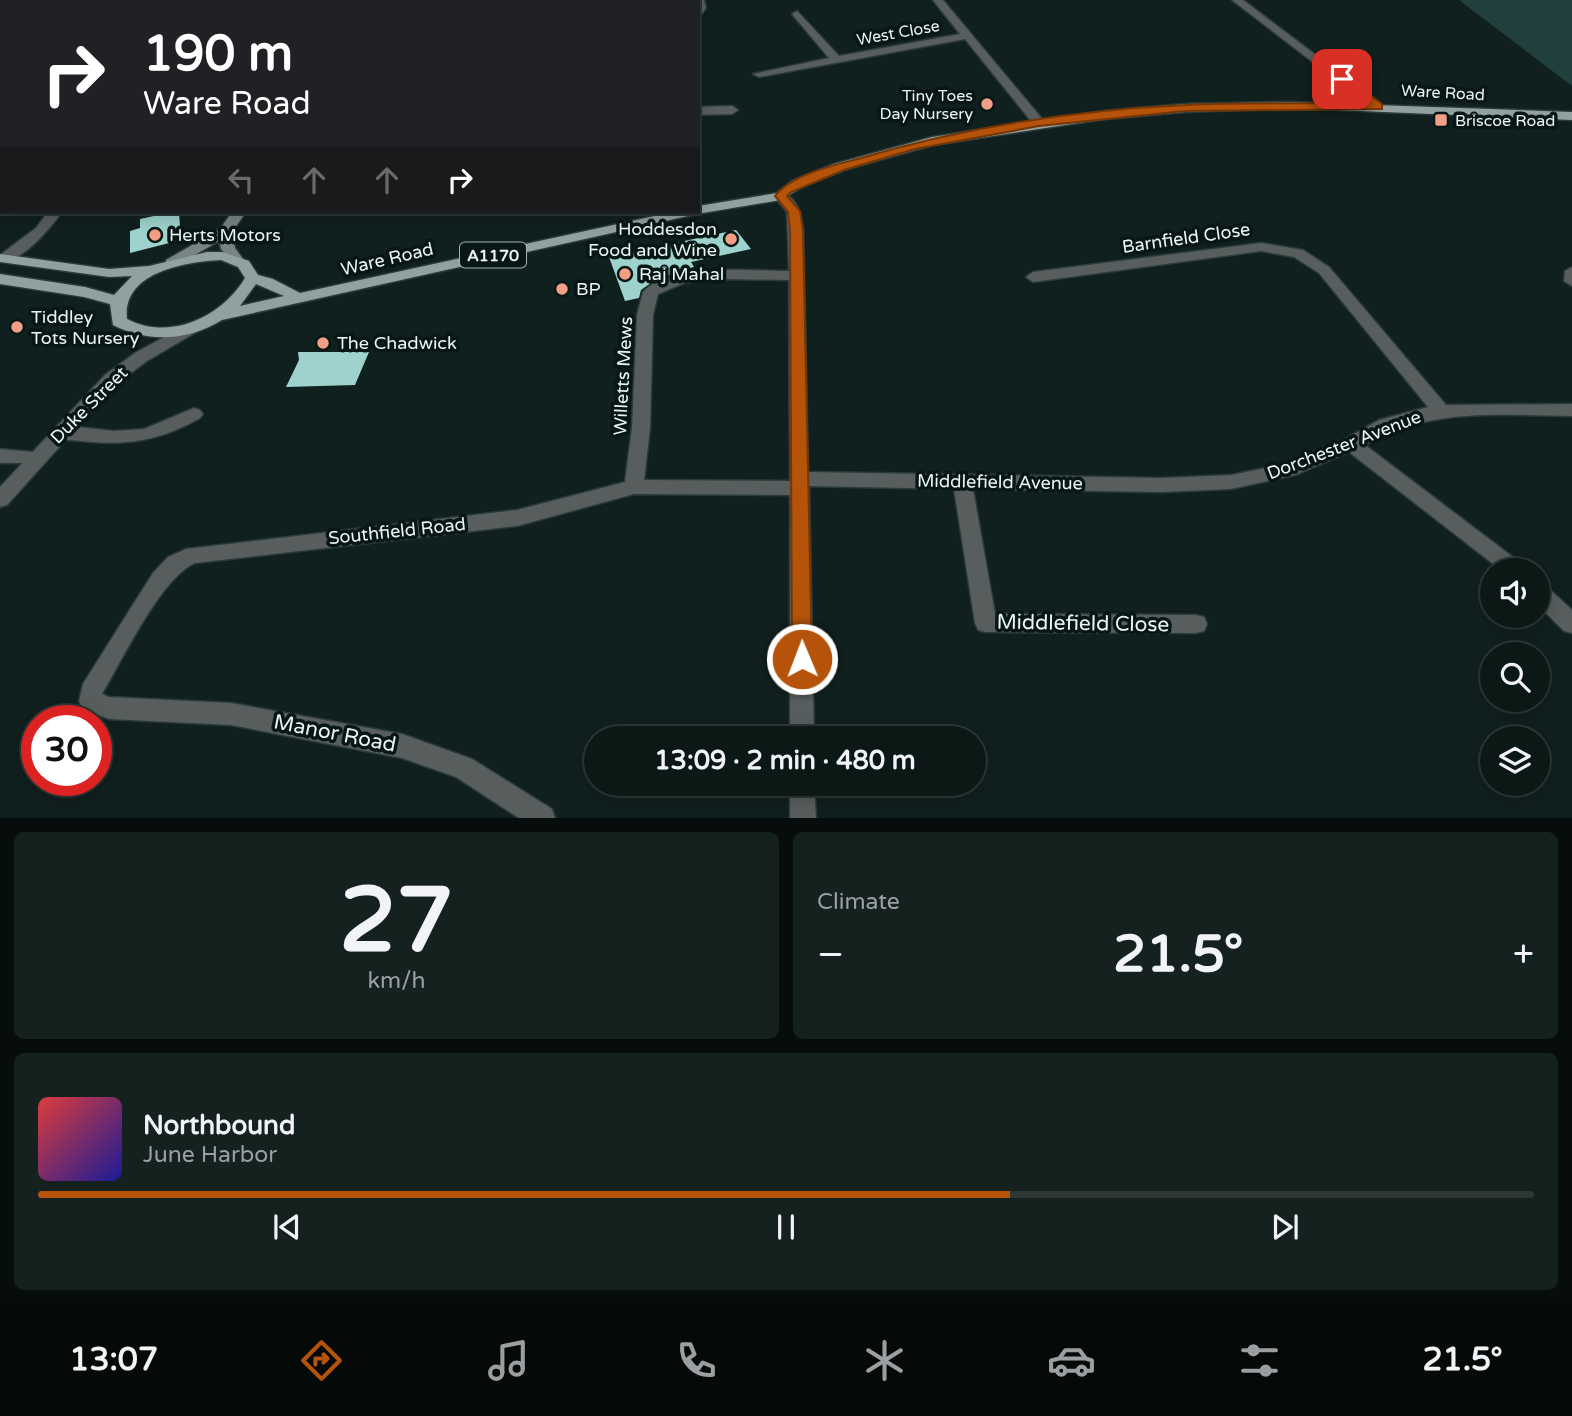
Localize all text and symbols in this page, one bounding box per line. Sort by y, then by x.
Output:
street label: West Close [855,16,941,50]
text: 190 m [143,25,293,84]
icon: right [28,28,119,119]
pin [1312,49,1372,109]
icon: arrive [1323,60,1361,98]
street label: Ware Road [1401,81,1485,105]
text: Ware Road [143,85,311,123]
place label: Tiny Toes Day Nursery [880,86,973,124]
marker: Tiny Toes Day Nursery [979,96,995,112]
place label: Briscoe Road [1455,111,1555,131]
marker: Briscoe Road [1433,112,1449,128]
icon: left [222,161,260,199]
icon: ahead [295,161,333,199]
icon: ahead [368,161,406,199]
icon: right [441,161,479,199]
place label: Hoddesdon Food and Wine [588,218,717,261]
street label: Barnfield Close [1121,218,1251,258]
place label: Herts Motors [169,224,281,246]
marker: Herts Motors [147,227,163,243]
marker: Hoddesdon Food and Wine [723,231,739,247]
street label: Ware Road [339,238,435,280]
road number: A1170 [460,243,526,268]
place label: Raj Mahal [639,263,724,285]
marker: Raj Mahal [617,266,633,282]
place label: BP [576,278,601,300]
marker: BP [554,281,570,297]
place label: Tiddley Tots Nursery [31,306,140,349]
street label: Willetts Mews [609,316,637,436]
marker: Tiddley Tots Nursery [9,319,25,335]
place label: The Chadwick [337,332,457,354]
marker: The Chadwick [315,335,331,351]
street label: Duke Street [46,362,132,448]
street label: Dorchester Avenue [1264,406,1424,484]
street label: Middlefield Avenue [917,470,1083,494]
street label: Southfield Road [327,513,467,549]
map controls [1480,558,1550,796]
button: sound [1480,558,1550,628]
street label: Middlefield Close [996,609,1170,638]
position arrow [765,622,839,696]
button: search [1480,642,1550,712]
speed limit sign: 30 [21,705,112,796]
street label: Manor Road [272,709,398,758]
button: layers [1480,726,1550,796]
text: 13:09 · 2 min · 480 m [654,745,916,776]
text: 27 [339,866,454,976]
text: Climate [817,888,900,916]
text: 21.5° [1113,923,1243,986]
text: − [817,932,844,978]
text: + [1513,932,1534,978]
text: km/h [368,967,425,995]
text: Northbound [143,1110,295,1141]
text: June Harbor [143,1141,277,1169]
icon: previous [268,1208,306,1246]
icon: pause [767,1208,805,1246]
icon: next [1266,1208,1304,1246]
icon: directions [297,1336,346,1385]
icon: music [484,1336,533,1385]
icon: phone [672,1336,721,1385]
icon: climate [860,1336,909,1385]
icon: car [1047,1336,1096,1385]
icon: filters [1235,1336,1284,1385]
text: 13:07 [69,1341,158,1379]
text: 21.5° [1423,1341,1503,1379]

